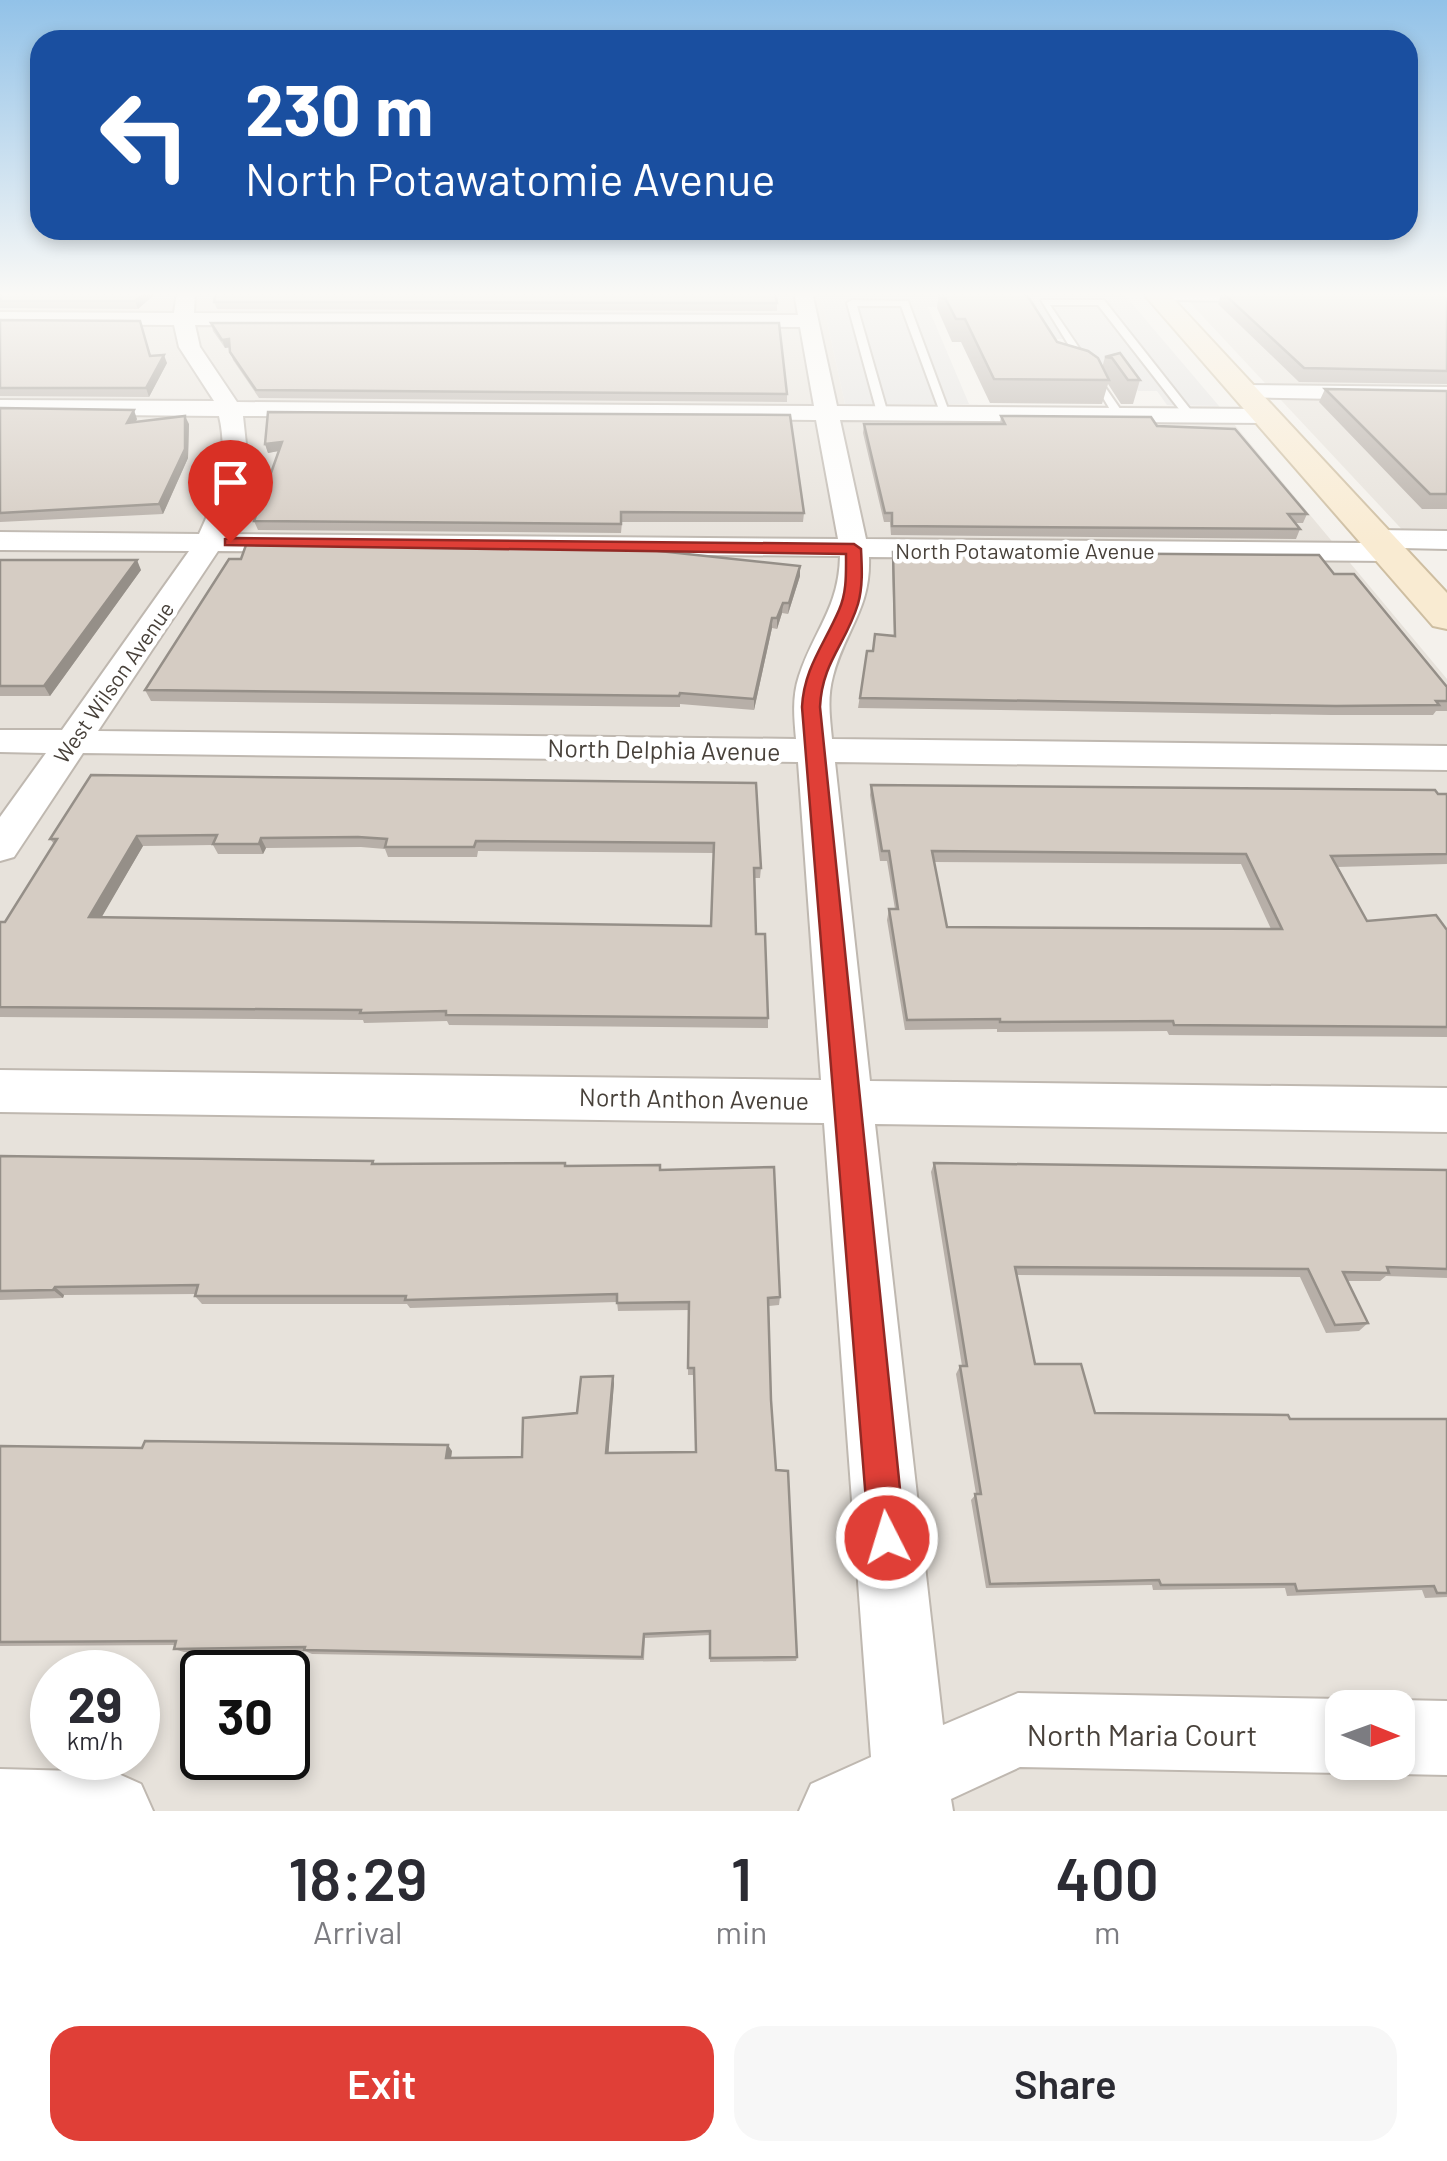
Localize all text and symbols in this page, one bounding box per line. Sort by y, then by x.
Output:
text: 230 m [245,66,433,150]
icon: left [80,70,210,200]
text: North Potawatomie Avenue [245,151,775,205]
pin [188,440,273,543]
icon: arrive [203,455,258,510]
street label: North Potawatomie Avenue [895,537,1155,563]
street label: West Wilson Avenue [47,596,179,768]
street label: North Delphia Avenue [547,732,781,766]
street label: North Anthon Avenue [579,1081,809,1115]
position arrow [835,1486,939,1590]
speed limit sign: 30 [180,1650,310,1780]
text: 29 [68,1673,122,1733]
north arrow [1325,1690,1415,1780]
map controls [1325,1690,1415,1780]
street label: North Maria Court [1027,1716,1257,1752]
text: km/h [67,1725,123,1755]
text: 18:29 [288,1841,427,1913]
text: 1 [731,1841,752,1913]
text: 400 [1056,1841,1159,1913]
text: Arrival [313,1912,402,1950]
text: min [715,1912,767,1950]
text: m [1094,1912,1120,1950]
button: Exit [50,2026,714,2141]
button: Share [734,2026,1397,2141]

